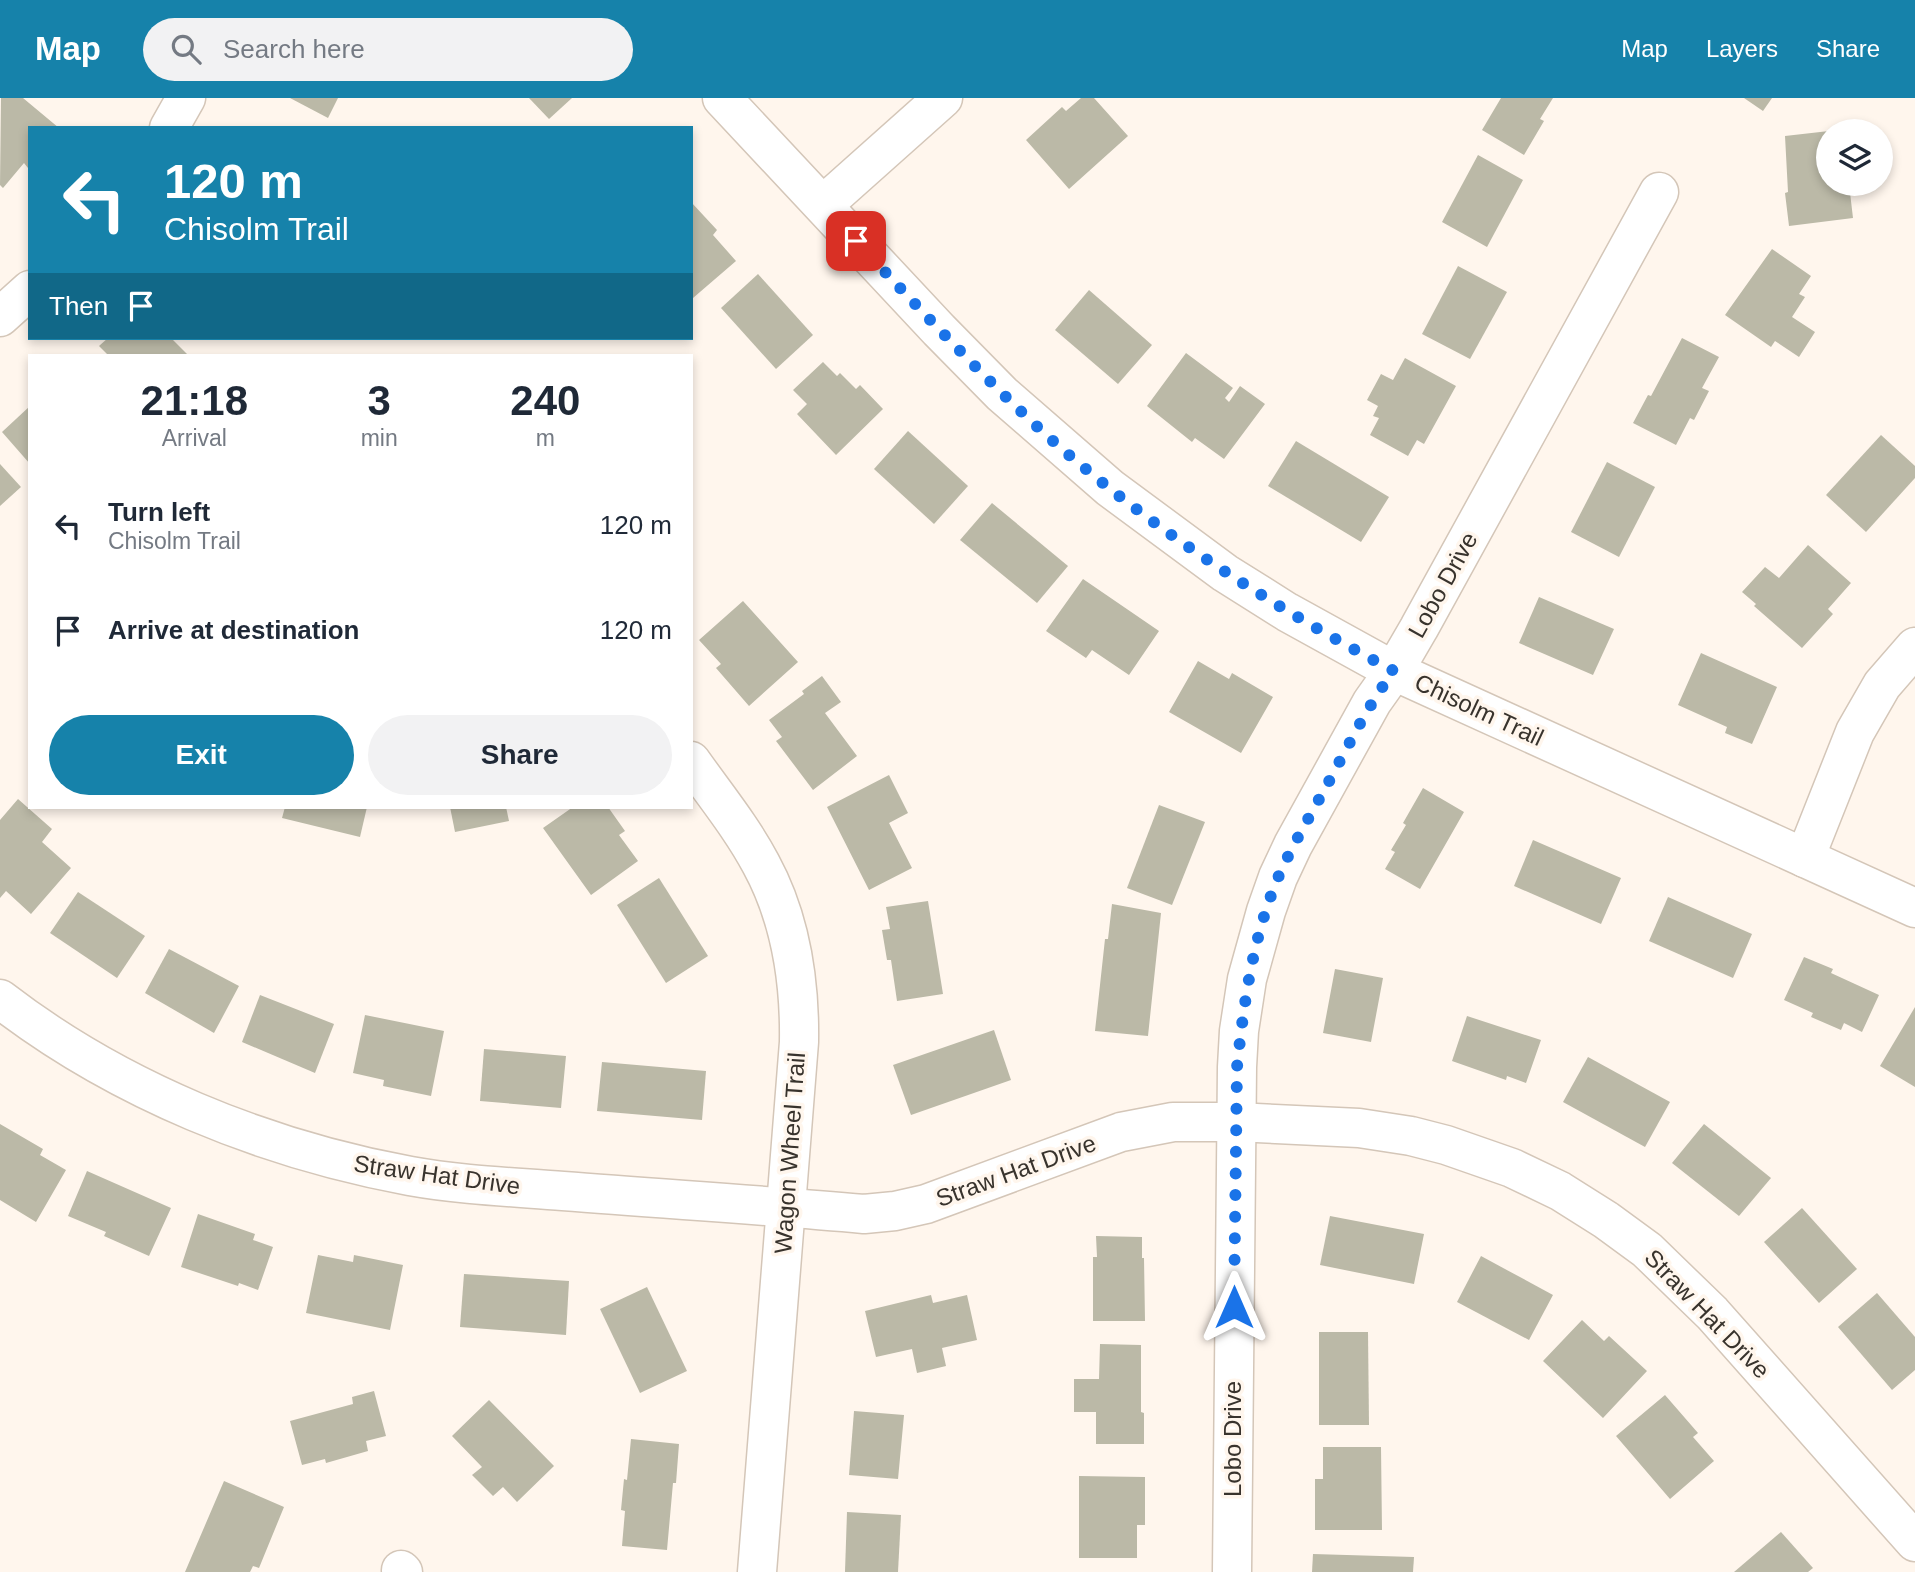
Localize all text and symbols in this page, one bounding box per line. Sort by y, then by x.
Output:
search box [143,18,633,81]
text: Map [35,30,101,67]
icon: search [167,30,205,68]
text: Search here [223,34,365,64]
text: Map [1621,35,1668,62]
text: Layers [1706,35,1778,62]
text: Share [1816,35,1880,62]
map controls [1816,119,1893,196]
button: layers [1816,119,1893,196]
icon: left [49,154,140,245]
text: 120 m [164,154,303,208]
text: Chisolm Trail [164,211,349,247]
pin [826,211,886,271]
icon: arrive [837,222,875,260]
icon: arrive [122,287,160,325]
text: Then [49,291,108,321]
text: 21:18 [141,377,248,424]
text: 3 [367,377,391,424]
text: 240 [510,377,580,424]
text: Arrival [162,425,227,451]
text: min [361,425,398,451]
text: m [536,425,555,451]
text: Turn left [108,497,210,527]
icon: left [49,507,87,545]
text: 120 m [600,510,672,540]
street label: Lobo Drive [1403,527,1483,642]
text: Chisolm Trail [108,528,241,554]
icon: arrive [49,612,87,650]
text: Arrive at destination [108,615,359,645]
text: 120 m [600,615,672,645]
street label: Chisolm Trail [1411,668,1548,751]
button: Exit [49,715,354,795]
button: Share [368,715,672,795]
street label: Wagon Wheel Trail [769,1051,810,1255]
street label: Straw Hat Drive [932,1129,1099,1212]
street label: Straw Hat Drive [352,1149,522,1200]
street label: Straw Hat Drive [1639,1244,1775,1383]
position arrow [1197,1270,1271,1344]
street label: Lobo Drive [1219,1381,1246,1497]

